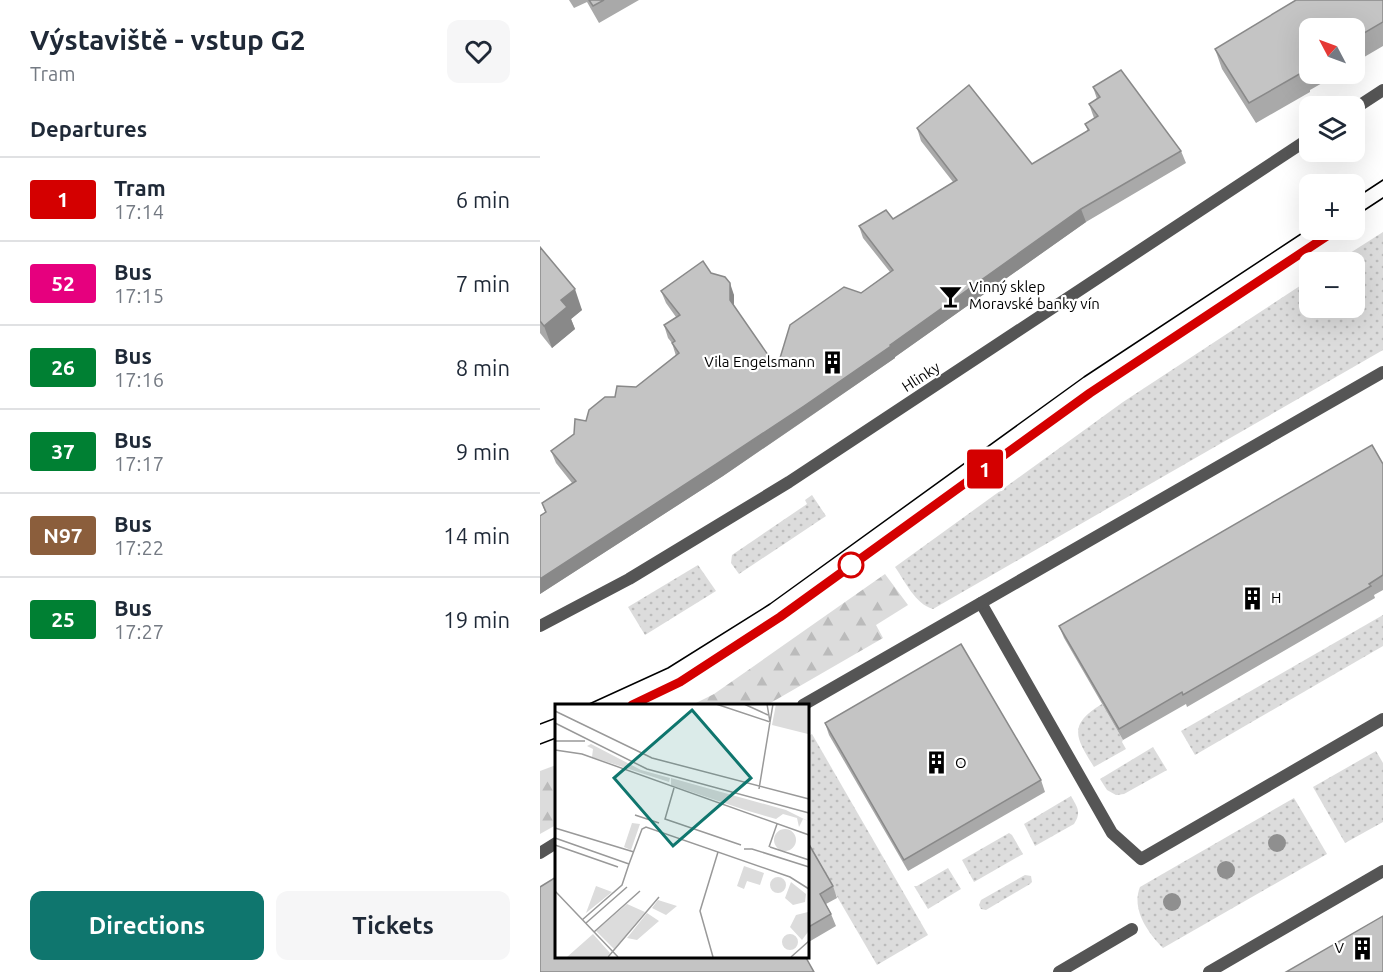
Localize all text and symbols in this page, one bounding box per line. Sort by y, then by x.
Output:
north arrow [1299,18,1365,84]
map controls [1299,18,1365,318]
button: heart [447,20,510,83]
text: Výstaviště - vstup G2 [30,24,306,55]
text: Tram [30,62,76,85]
button: layers [1299,96,1365,162]
text: Departures [30,116,147,141]
button: + [1299,174,1365,240]
text: Tram [114,175,166,200]
text: 1 [57,187,69,211]
text: 6 min [456,187,510,212]
text: 17:14 [114,200,164,223]
button: − [1299,252,1365,318]
text: Bus [114,259,152,284]
text: 52 [51,271,75,295]
text: 7 min [456,271,510,296]
place label: Vinný sklep Moravské banky vín [969,278,1100,312]
bar icon: Vinný sklep Moravské banky vín [938,283,964,309]
text: 17:15 [114,284,164,307]
text: Bus [114,343,152,368]
building icon: Vila Engelsmann [820,349,846,375]
place label: Vila Engelsmann [704,353,815,370]
text: 26 [51,355,75,379]
text: 8 min [456,355,510,380]
street label: Hlinky [899,358,943,395]
text: 17:16 [114,368,164,391]
text: Bus [114,427,152,452]
text: 37 [51,439,75,463]
text: 9 min [456,439,510,464]
line badge: 1 [966,450,1004,488]
text: 17:17 [114,452,164,475]
text: 1 [979,457,991,481]
text: Bus [114,511,152,536]
text: N97 [43,523,83,547]
text: 14 min [443,523,510,548]
text: 17:22 [114,536,164,559]
unlabelled marker [838,552,864,578]
building icon: H [1240,585,1266,611]
place label: H [1271,589,1281,606]
text: Bus [114,595,152,620]
text: 25 [51,607,75,631]
text: 19 min [443,607,510,632]
text: 17:27 [114,620,164,643]
inset map [555,704,808,957]
building icon: O [924,750,950,776]
place label: O [955,754,967,771]
button: Directions [30,891,264,960]
button: Tickets [276,891,510,960]
building icon: V [1349,935,1375,961]
place label: V [1334,939,1344,956]

